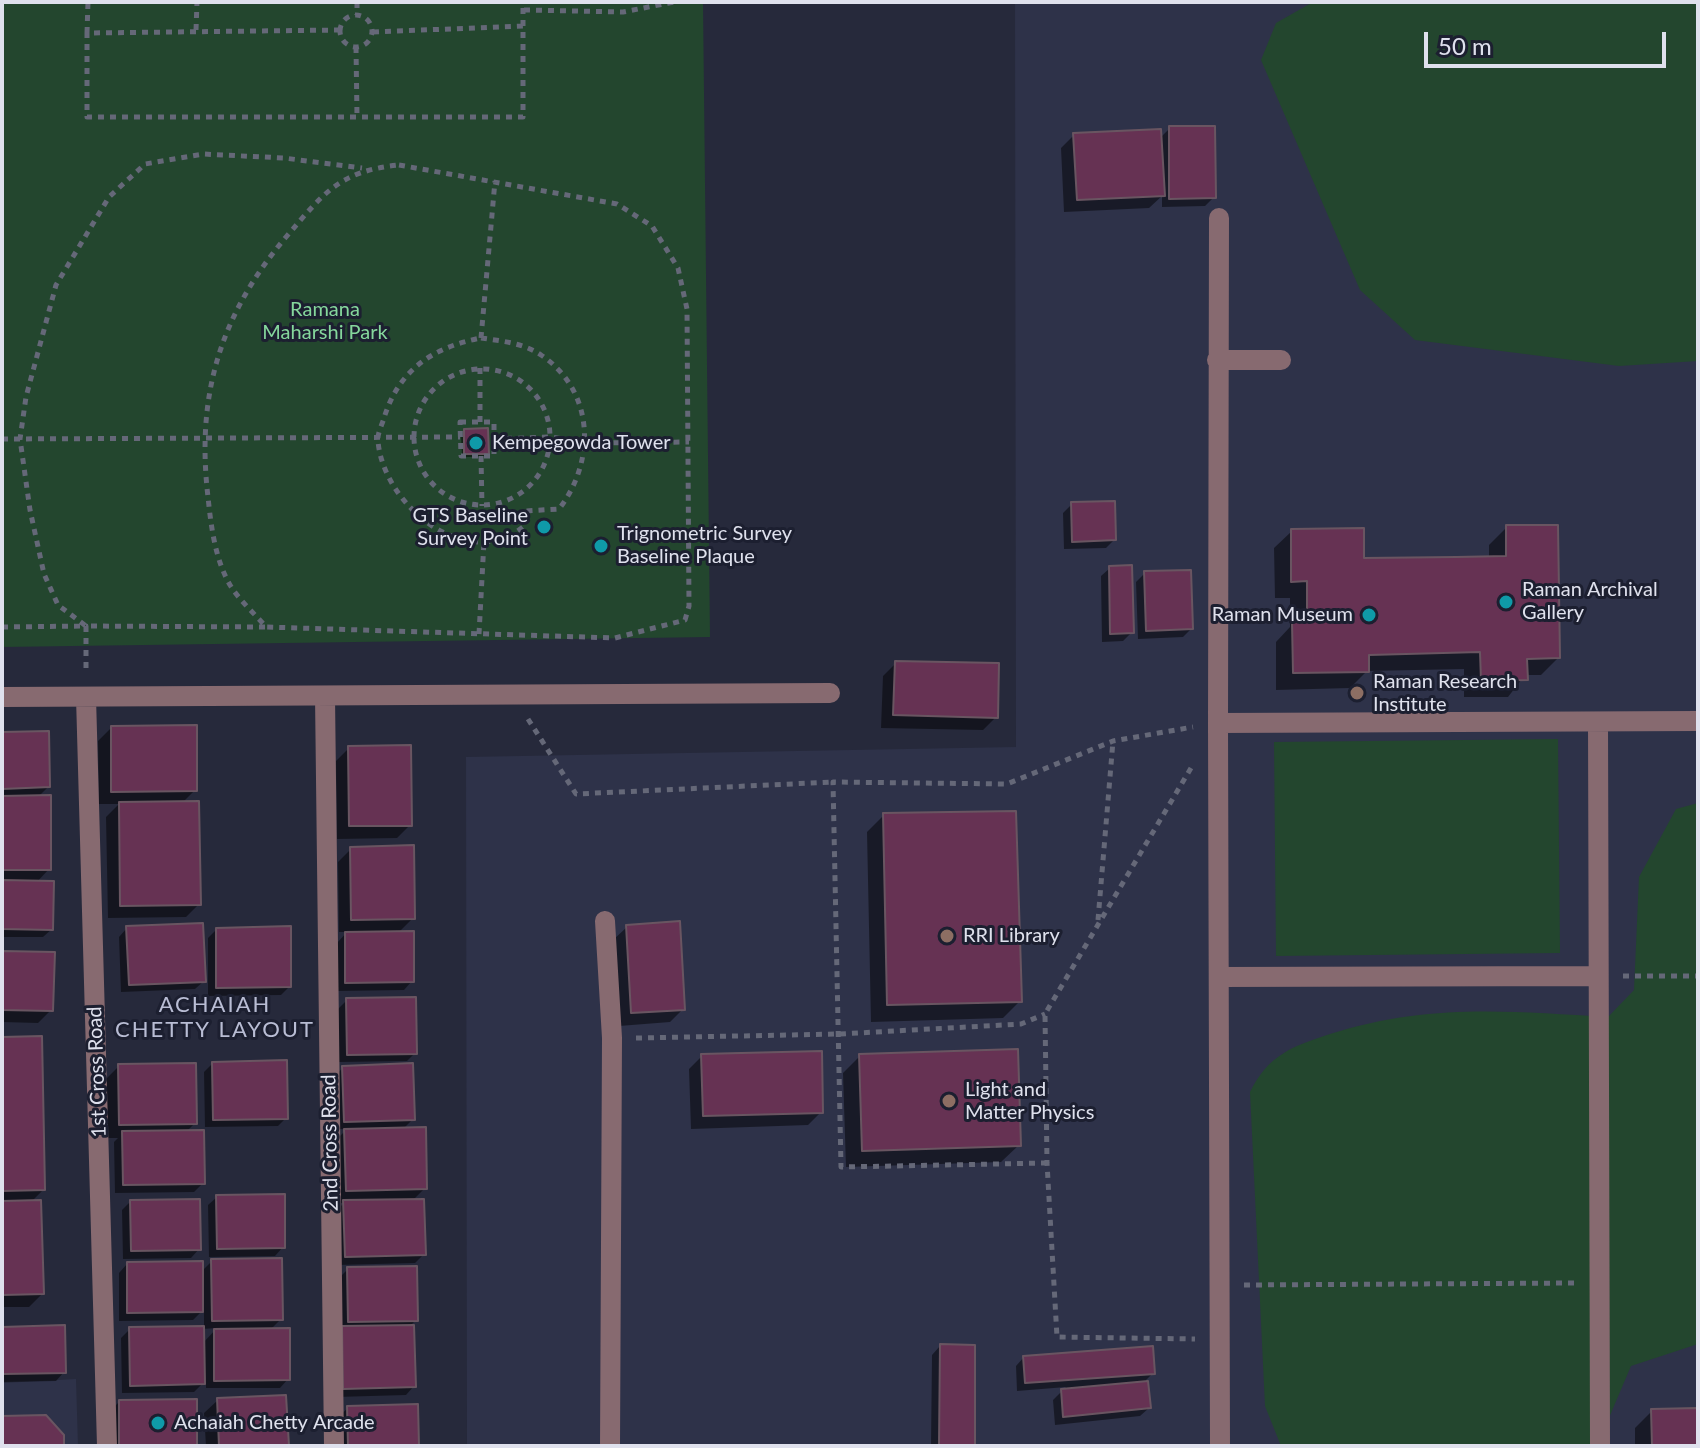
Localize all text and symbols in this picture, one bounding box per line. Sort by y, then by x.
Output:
scale bar [1428,16,1670,66]
text: 50 m [1438,31,1492,60]
park label: Ramana Maharshi Park [262,298,388,345]
place label: Kempegowda Tower [492,431,670,455]
marker: Kempegowda Tower [467,434,485,452]
place label: GTS Baseline Survey Point [413,504,528,551]
marker: GTS Baseline Survey Point [535,518,553,536]
place label: Trignometric Survey Baseline Plaque [617,522,792,569]
marker: Trignometric Survey Baseline Plaque [592,537,610,555]
place label: Raman Archival Gallery [1522,578,1658,625]
marker: Raman Archival Gallery [1497,593,1515,611]
place label: Raman Museum [1212,603,1353,627]
marker: Raman Museum [1360,606,1378,624]
place label: Raman Research Institute [1373,670,1517,717]
marker: Raman Research Institute [1348,684,1366,702]
place label: RRI Library [963,924,1060,948]
marker: RRI Library [938,927,956,945]
district label: ACHAIAH CHETTY LAYOUT [115,992,315,1044]
street label: 1st Cross Road [83,1006,111,1138]
street label: 2nd Cross Road [317,1074,343,1212]
place label: Light and Matter Physics [965,1078,1094,1125]
marker: Light and Matter Physics [940,1092,958,1110]
place label: Achaiah Chetty Arcade [174,1411,375,1435]
marker: Achaiah Chetty Arcade [149,1414,167,1432]

